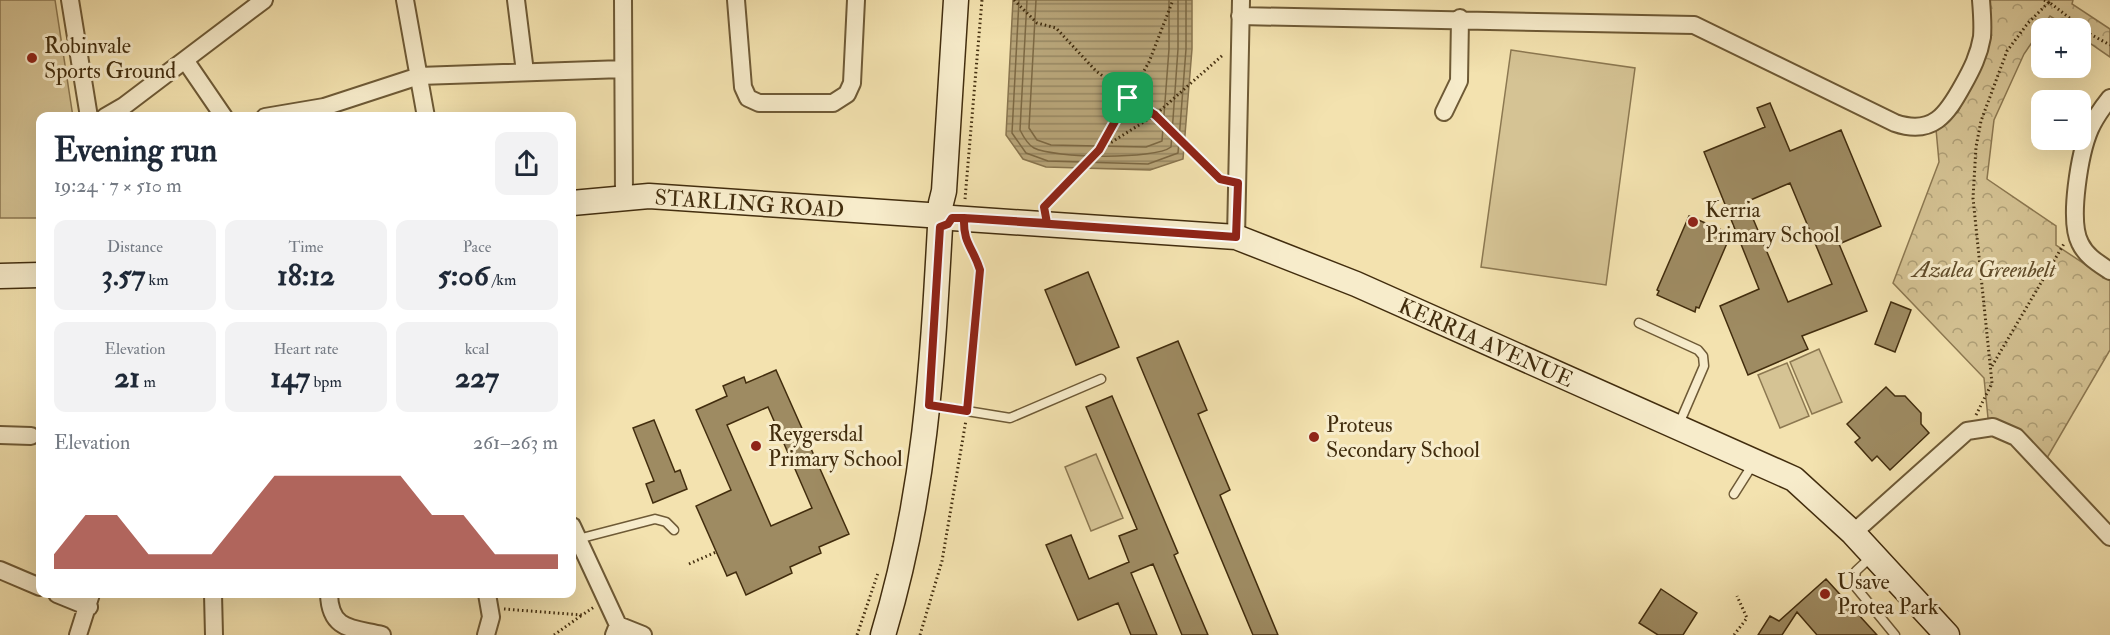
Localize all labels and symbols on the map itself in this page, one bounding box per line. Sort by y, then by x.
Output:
place label: Robinvale Sports Ground [44,32,176,86]
marker: Robinvale Sports Ground [25,51,39,65]
pin [1102,72,1153,123]
street label: STARLING ROAD [654,183,845,224]
place label: Kerria Primary School [1705,196,1840,249]
marker: Kerria Primary School [1686,215,1700,229]
park label: Azalea Greenbelt [1911,256,2057,284]
street label: KERRIA AVENUE [1394,292,1578,394]
place label: Proteus Secondary School [1326,411,1480,464]
place label: Reygersdal Primary School [768,420,903,473]
marker: Proteus Secondary School [1307,430,1321,444]
marker: Reygersdal Primary School [749,439,763,453]
place label: Usave Protea Park [1837,568,1939,621]
marker: Usave Protea Park [1818,587,1832,601]

